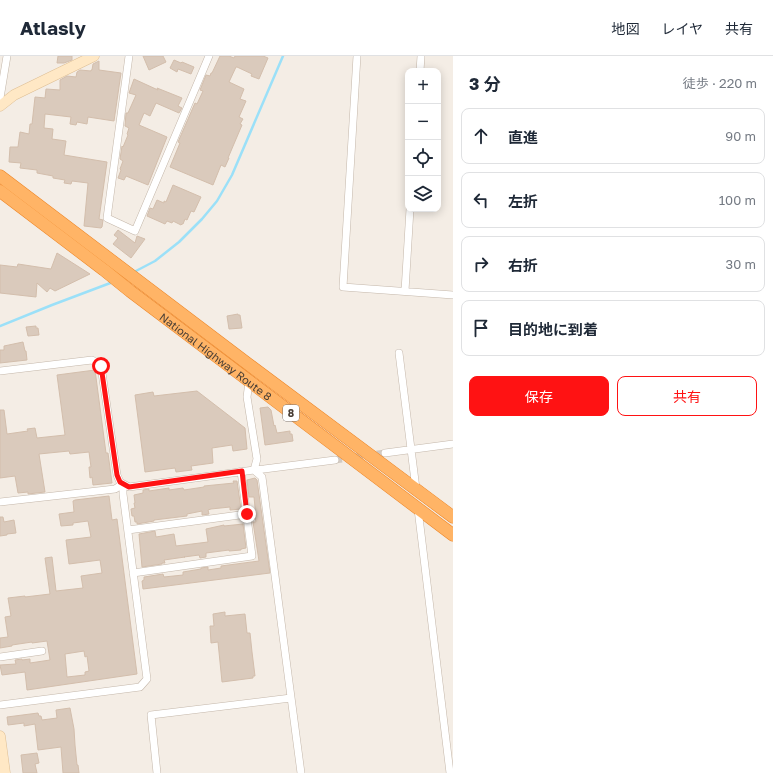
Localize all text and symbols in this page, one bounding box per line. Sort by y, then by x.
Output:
text: Atlasly [20,16,86,39]
text: 地図 [611,20,639,37]
text: レイヤ [661,20,703,37]
text: 共有 [725,20,753,37]
map controls [405,68,441,212]
button: + [405,68,441,104]
text: 3 分 [469,73,501,94]
text: 徒歩 · 220 m [683,75,757,91]
button: − [405,104,441,140]
icon: ahead [470,125,492,147]
text: 直進 [508,128,538,146]
text: 90 m [725,128,756,144]
button: locate [405,140,441,176]
button: layers [405,176,441,212]
icon: left [470,189,492,211]
text: 左折 [508,192,538,210]
text: 100 m [719,192,756,208]
icon: right [470,253,492,275]
text: 右折 [508,256,538,274]
text: 30 m [726,256,756,272]
street label: National Highway Route 8 [158,310,275,403]
icon: arrive [470,317,492,339]
text: 目的地に到着 [508,320,598,338]
route start [92,357,110,375]
button: 保存 [469,376,609,416]
button: 共有 [617,376,757,416]
road number: 8 [283,405,299,421]
route end [238,505,256,523]

